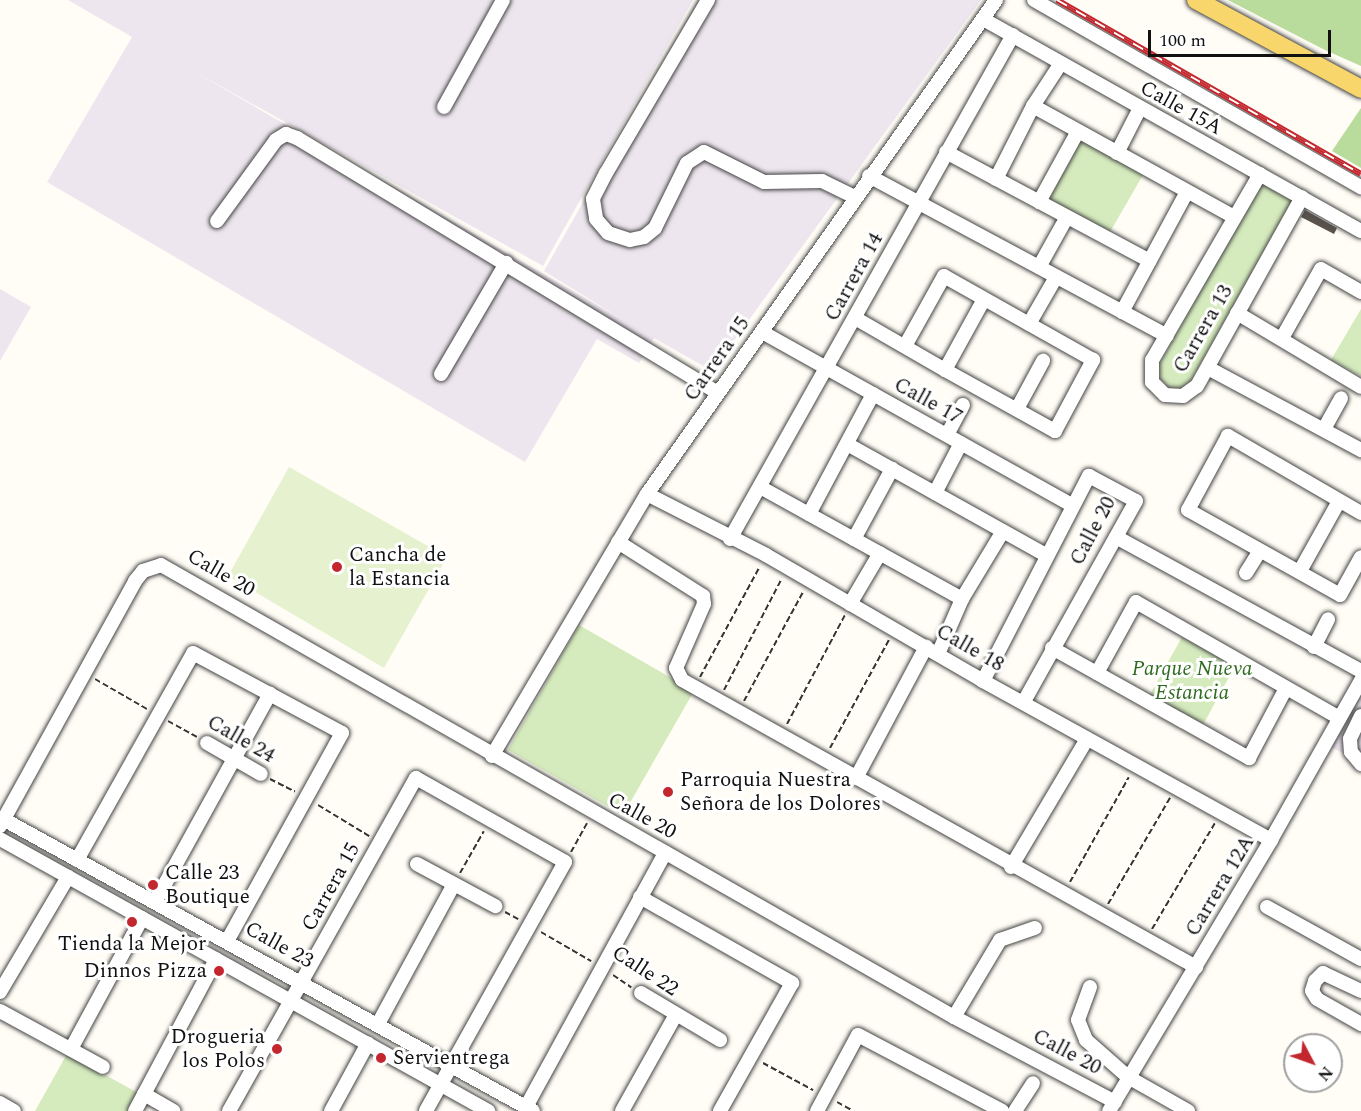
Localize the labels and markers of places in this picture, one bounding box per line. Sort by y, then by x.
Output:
place label: Cancha de la Estancia [349,542,450,592]
marker: Cancha de la Estancia [330,560,344,574]
place label: Parroquia Nuestra Señora de los Dolores [680,767,881,817]
marker: Parroquia Nuestra Señora de los Dolores [661,785,675,799]
place label: Calle 23 Boutique [165,860,250,910]
marker: Calle 23 Boutique [146,878,160,892]
marker: Tienda la Mejor [125,915,139,929]
place label: Tienda la Mejor [58,931,206,957]
place label: Dinnos Pizza [84,958,207,984]
marker: Dinnos Pizza [212,964,226,978]
place label: Drogueria los Polos [170,1024,265,1074]
marker: Drogueria los Polos [270,1042,284,1056]
place label: Servientrega [393,1045,510,1071]
marker: Servientrega [374,1051,388,1065]

